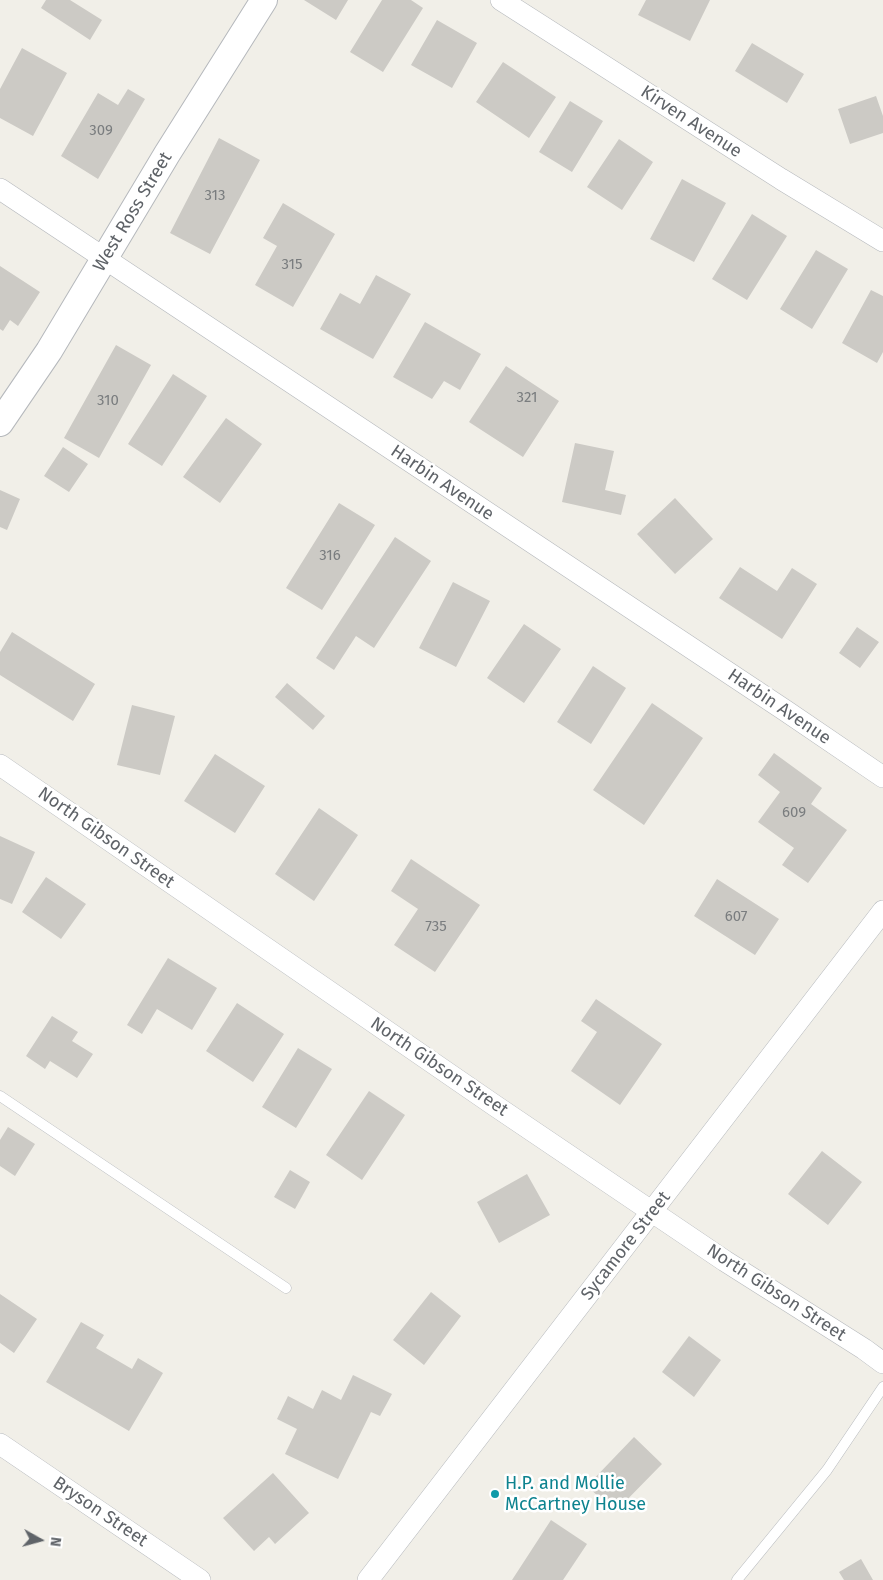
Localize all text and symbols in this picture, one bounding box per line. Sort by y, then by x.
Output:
street label: Kirven Avenue [636,81,746,163]
house number: 309 [89,122,113,140]
street label: West Ross Street [89,148,177,276]
house number: 313 [204,187,226,205]
house number: 315 [281,256,303,274]
house number: 321 [517,389,537,407]
house number: 310 [97,392,119,410]
street label: Harbin Avenue [386,441,498,525]
house number: 316 [319,547,341,565]
street label: Harbin Avenue [723,665,835,749]
street label: North Gibson Street [34,783,178,893]
house number: 609 [782,804,806,822]
house number: 607 [725,908,747,926]
house number: 735 [425,918,447,936]
street label: North Gibson Street [366,1013,512,1121]
street label: Sycamore Street [577,1187,675,1305]
street label: North Gibson Street [702,1240,850,1346]
street label: Bryson Street [48,1472,152,1552]
place label: H.P. and Mollie McCartney House [505,1473,646,1516]
marker: H.P. and Mollie McCartney House [489,1488,501,1500]
north arrow [15,1515,65,1565]
text: N [46,1536,64,1548]

